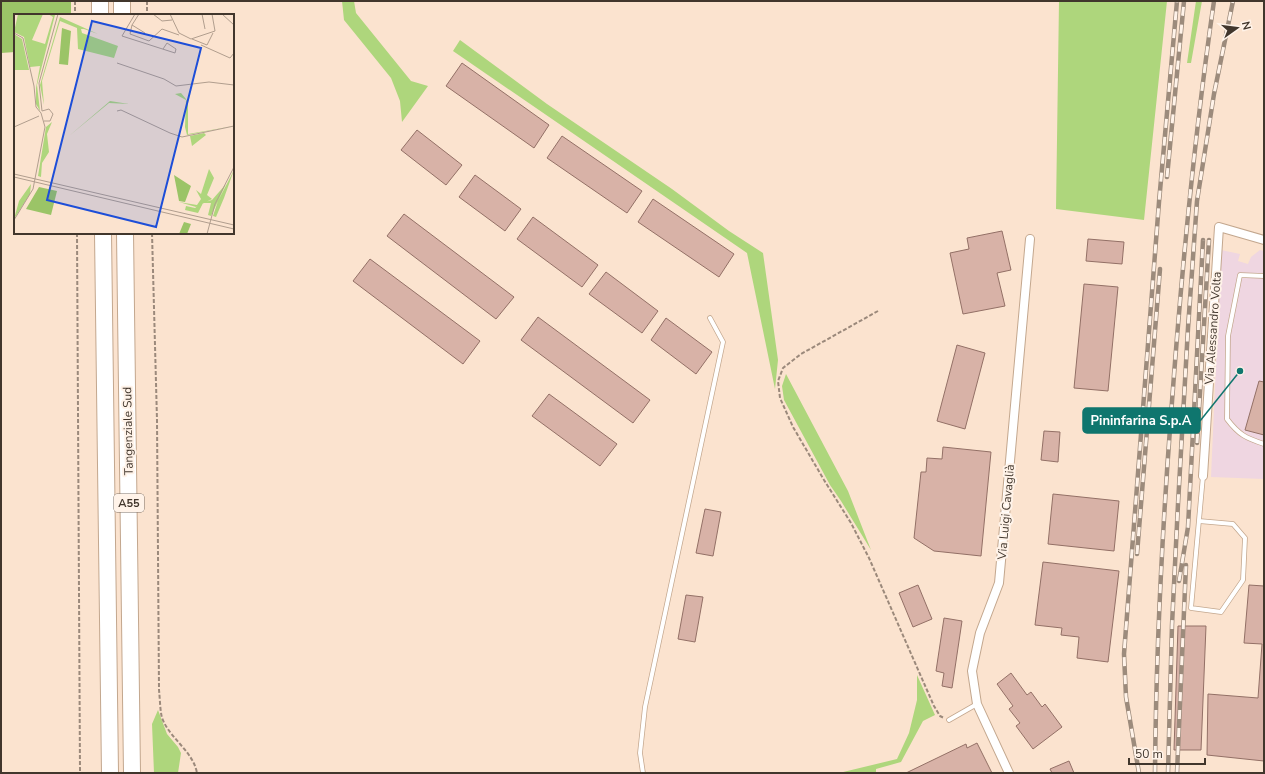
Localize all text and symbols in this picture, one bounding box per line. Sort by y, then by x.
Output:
north arrow [1217,8,1257,48]
inset map [14,14,234,234]
text: N [1238,20,1254,32]
street label: Via Alessandro Volta [1201,271,1225,386]
street label: Tangenziale Sud [119,387,137,475]
callout: Pininfarina S.p.A [1083,408,1200,433]
text: Pininfarina S.p.A [1091,412,1192,430]
street label: Via Luigi Cavaglià [994,464,1018,561]
road number: A55 [114,494,144,512]
scale bar [1129,740,1205,766]
text: 50 m [1135,746,1163,762]

